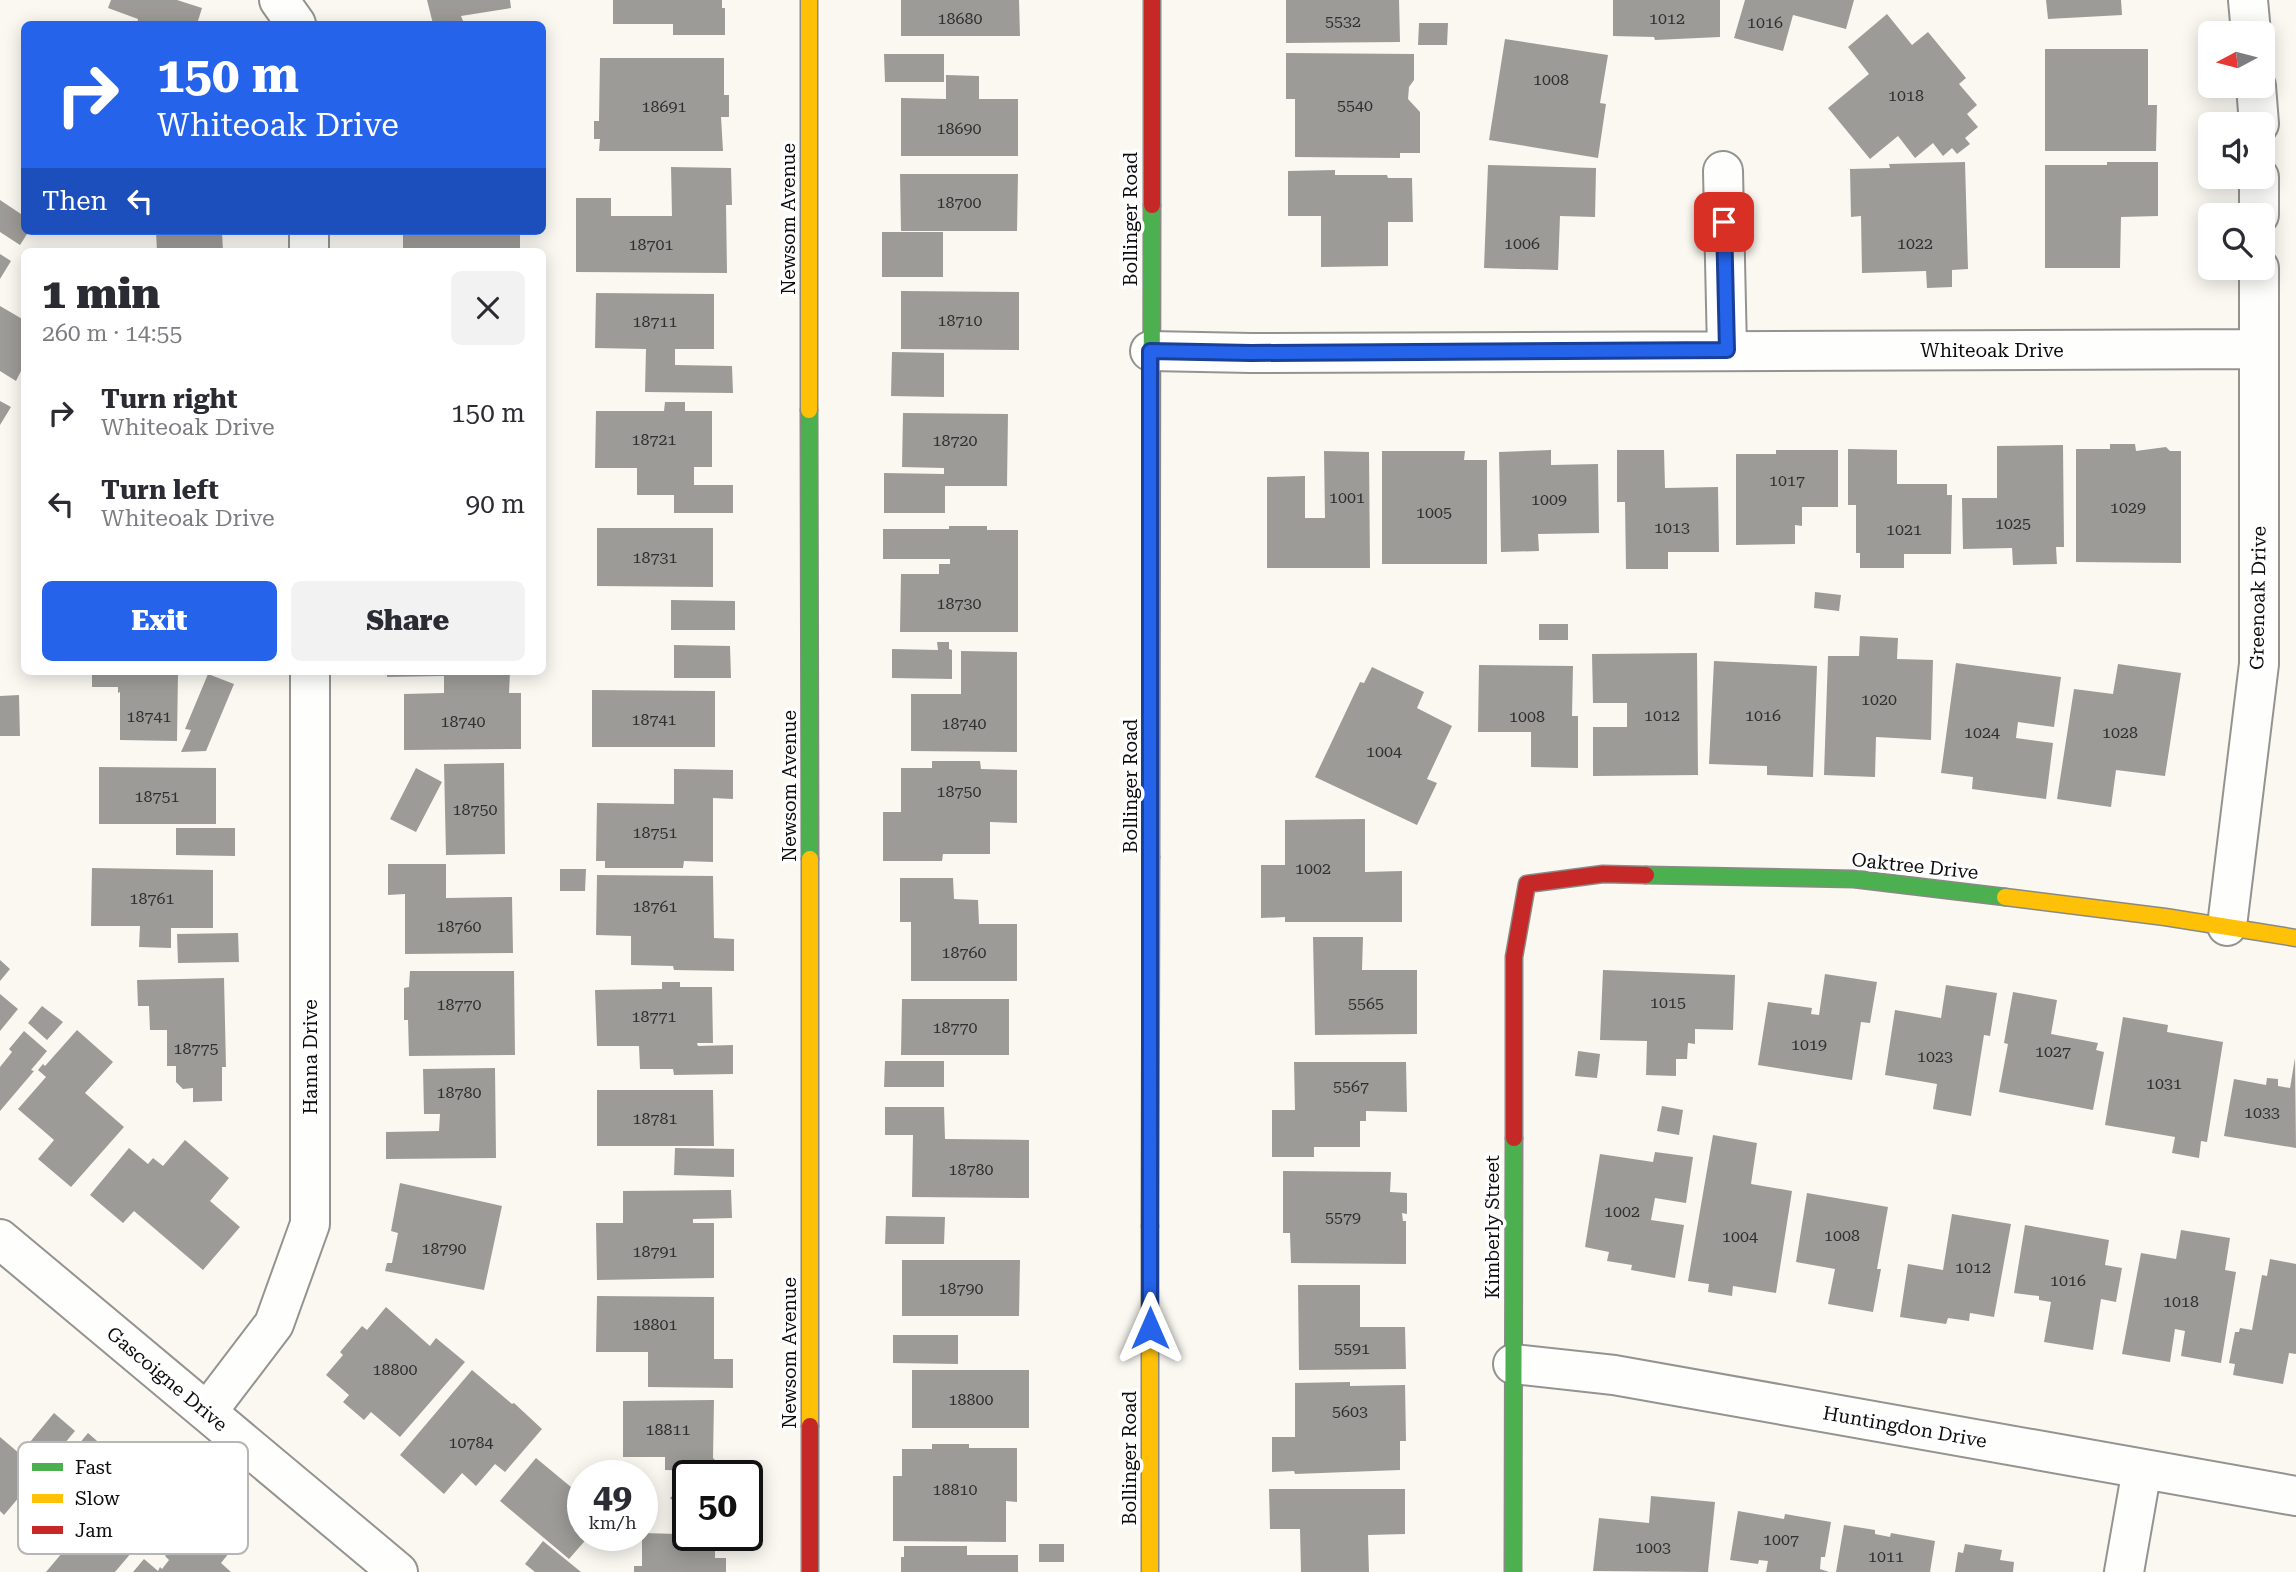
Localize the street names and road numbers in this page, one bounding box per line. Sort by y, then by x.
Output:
street label: Newsom Avenue [777,143,800,295]
street label: Bollinger Road [1119,152,1142,286]
street label: Whiteoak Drive [1920,339,2064,362]
street label: Greenoak Drive [2245,526,2271,670]
street label: Newsom Avenue [778,710,801,862]
street label: Bollinger Road [1119,719,1142,853]
street label: Oaktree Drive [1850,848,1980,884]
street label: Hanna Drive [299,999,322,1115]
street label: Kimberly Street [1481,1155,1504,1299]
street label: Newsom Avenue [778,1277,801,1429]
street label: Gascoigne Drive [102,1322,232,1436]
street label: Bollinger Road [1118,1391,1141,1525]
street label: Huntingdon Drive [1821,1401,1989,1453]

